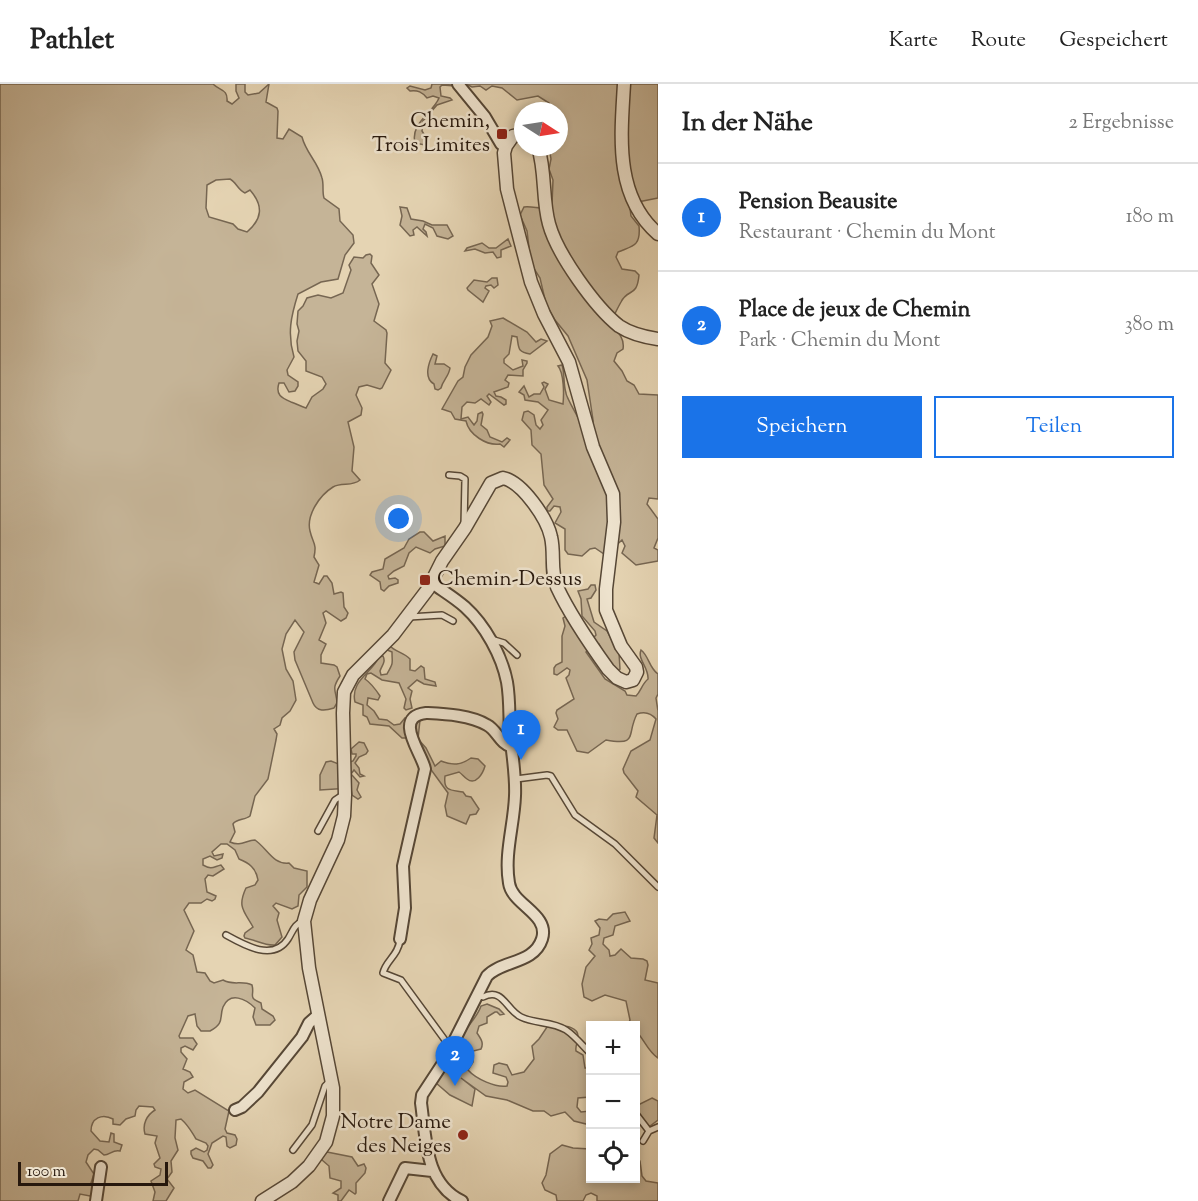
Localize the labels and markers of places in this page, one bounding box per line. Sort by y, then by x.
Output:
place label: Chemin, Trois Limites [372,107,490,161]
marker: Chemin, Trois Limites [495,127,509,141]
place label: Chemin-Dessus [437,565,582,595]
marker: Chemin-Dessus [418,573,432,587]
pin: 1 [502,710,540,760]
pin: 2 [436,1036,474,1086]
place label: Notre Dame des Neiges [341,1108,451,1162]
marker: Notre Dame des Neiges [456,1128,470,1142]

